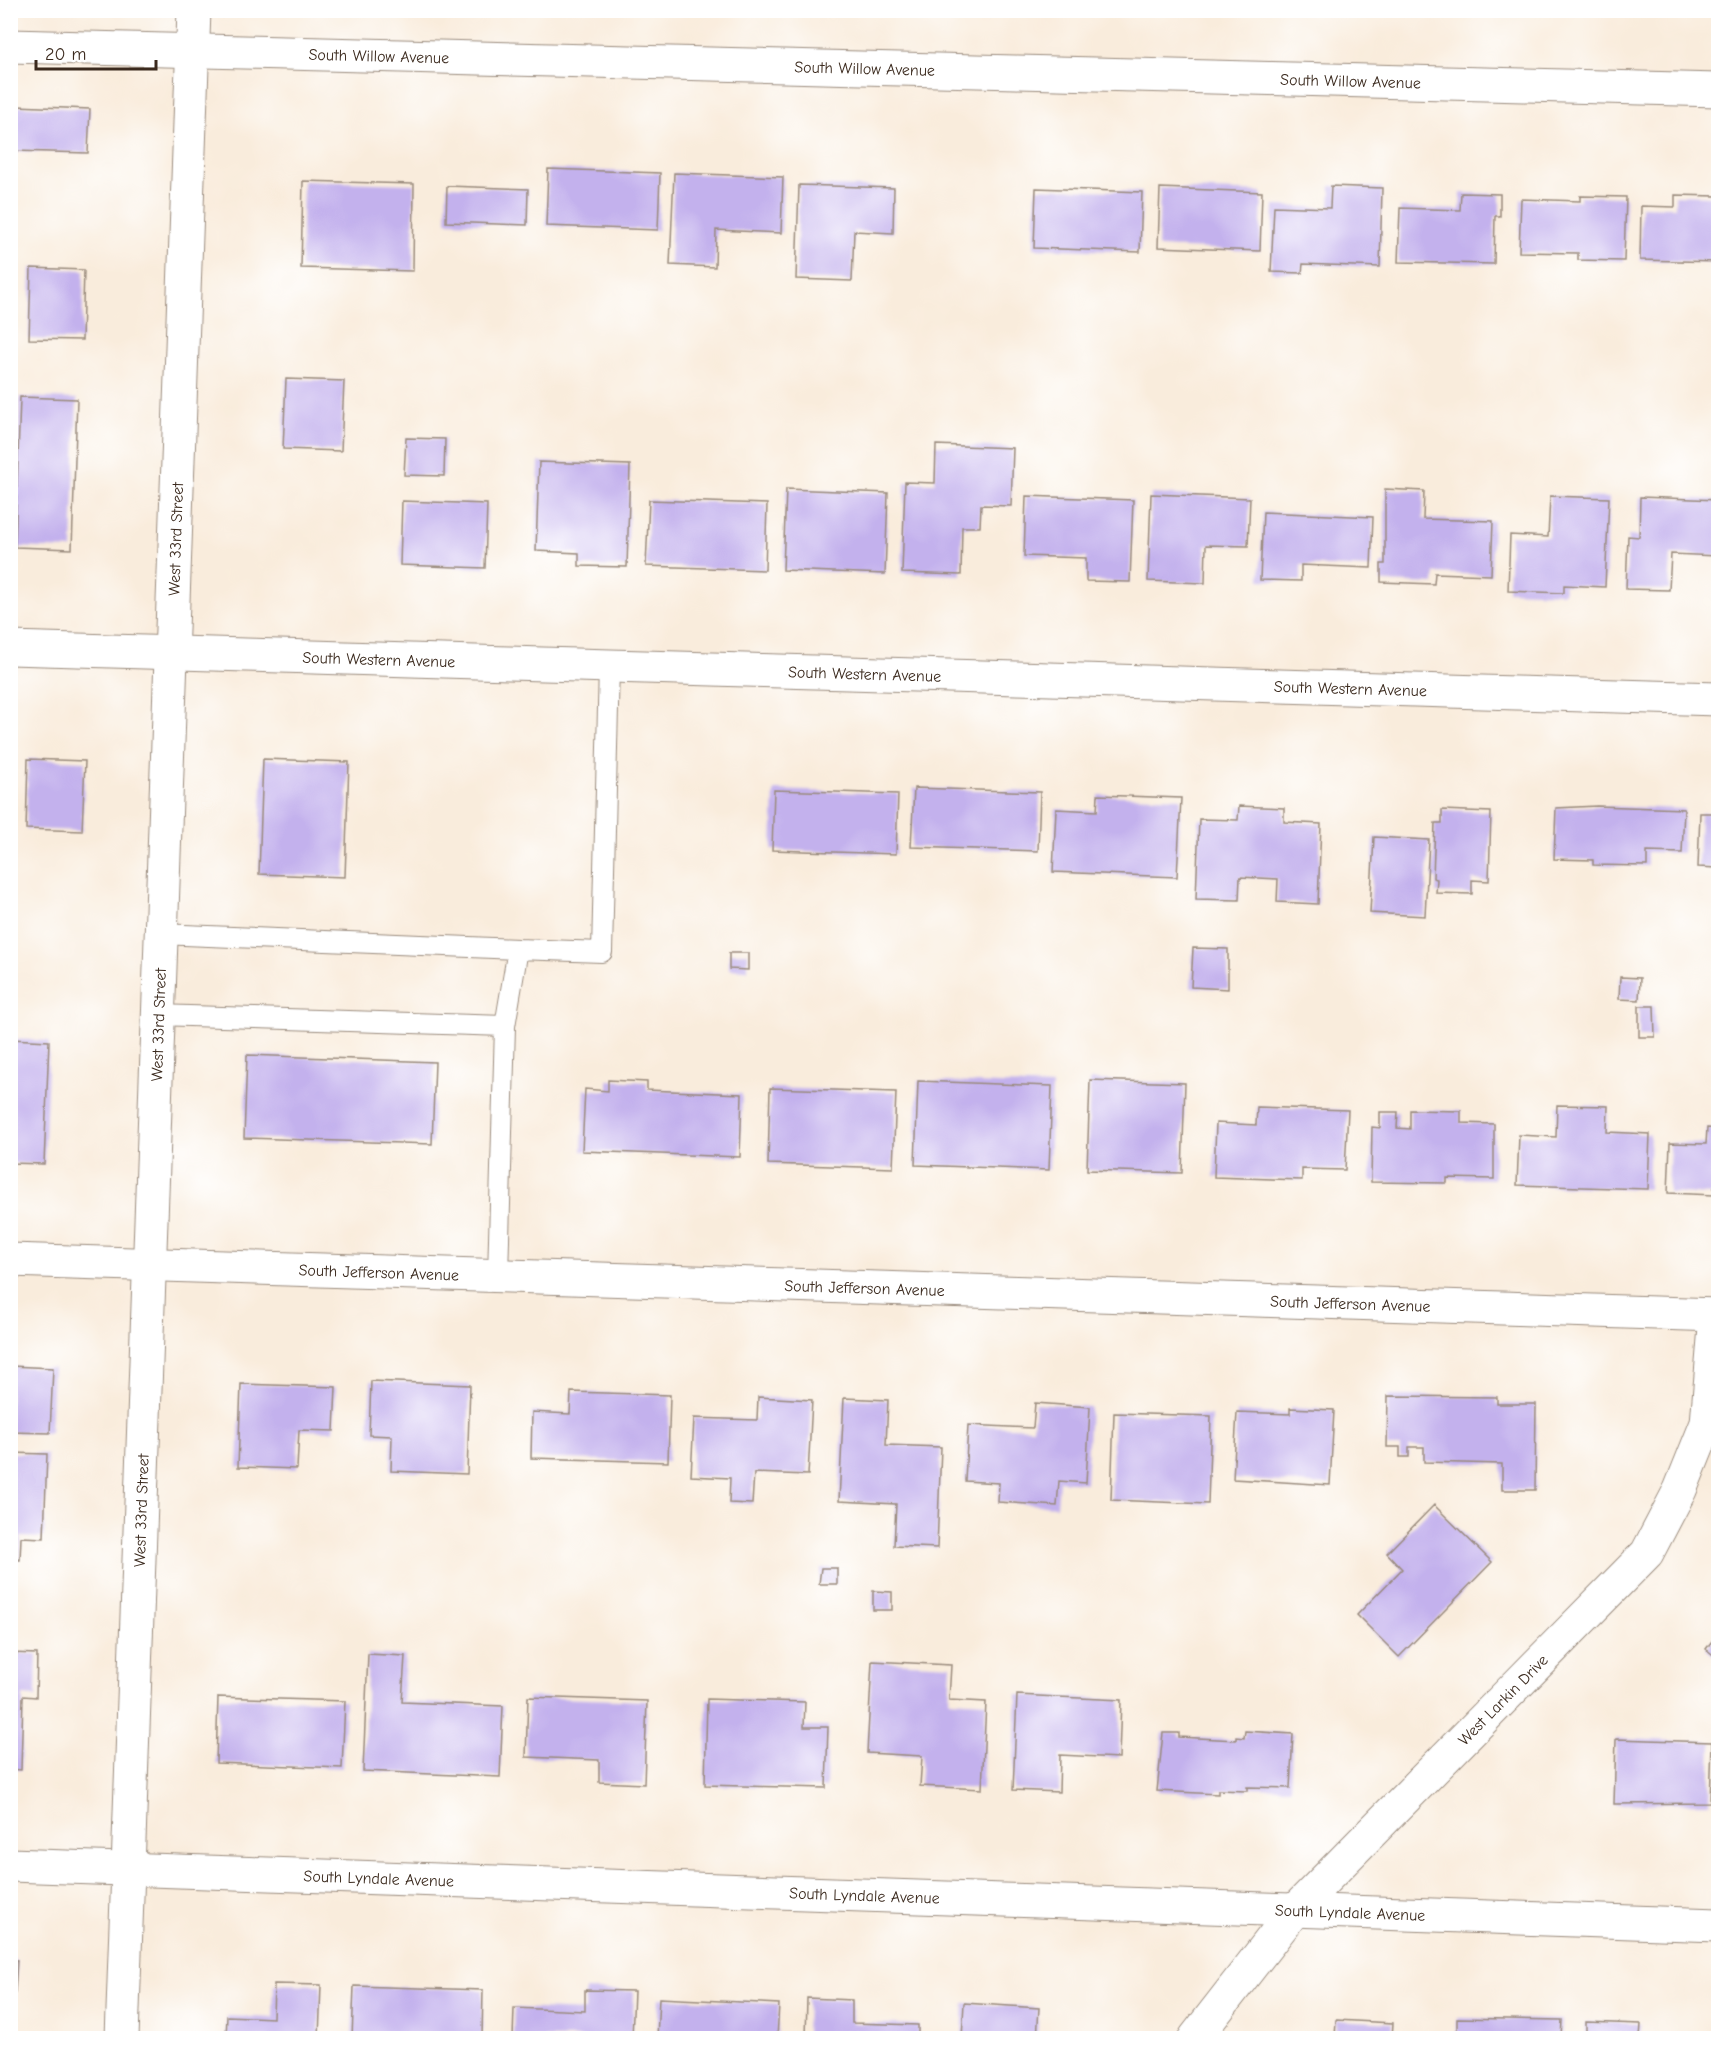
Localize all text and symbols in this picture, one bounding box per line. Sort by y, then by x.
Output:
scale bar [36,33,156,71]
text: 20 m [45,44,86,65]
street label: South Willow Avenue [308,46,449,67]
street label: South Willow Avenue [794,58,935,80]
street label: South Willow Avenue [1280,71,1421,92]
street label: West 33rd Street [165,482,187,596]
street label: South Western Avenue [302,649,456,671]
street label: South Western Avenue [788,663,941,686]
street label: South Western Avenue [1274,678,1427,700]
street label: West 33rd Street [148,967,170,1082]
street label: South Jefferson Avenue [298,1261,459,1284]
street label: South Jefferson Avenue [784,1277,945,1300]
street label: South Jefferson Avenue [1270,1293,1431,1316]
street label: West 33rd Street [131,1453,153,1567]
street label: West Larkin Drive [1455,1651,1552,1749]
street label: South Lyndale Avenue [303,1867,454,1891]
street label: South Lyndale Avenue [789,1884,940,1908]
street label: South Lyndale Avenue [1275,1901,1426,1925]

